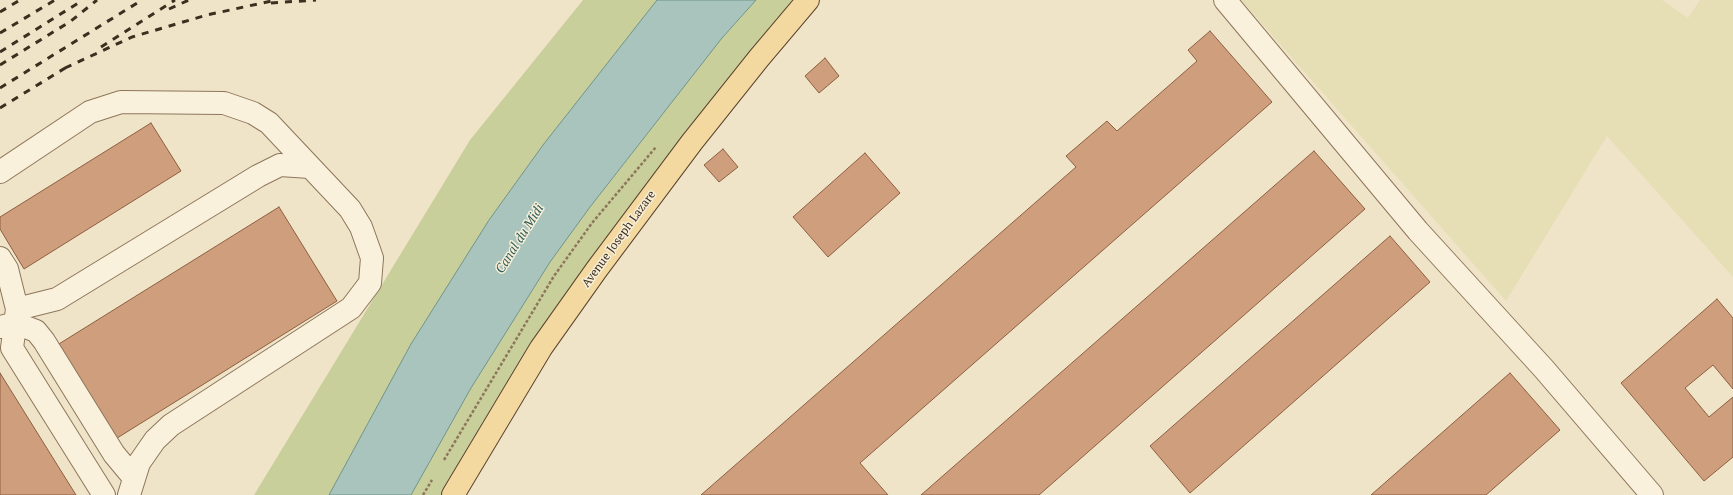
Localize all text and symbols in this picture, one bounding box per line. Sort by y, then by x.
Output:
street label: Avenue Joseph Lazare [579,188,659,290]
water label: Canal du Midi [493,202,547,276]

